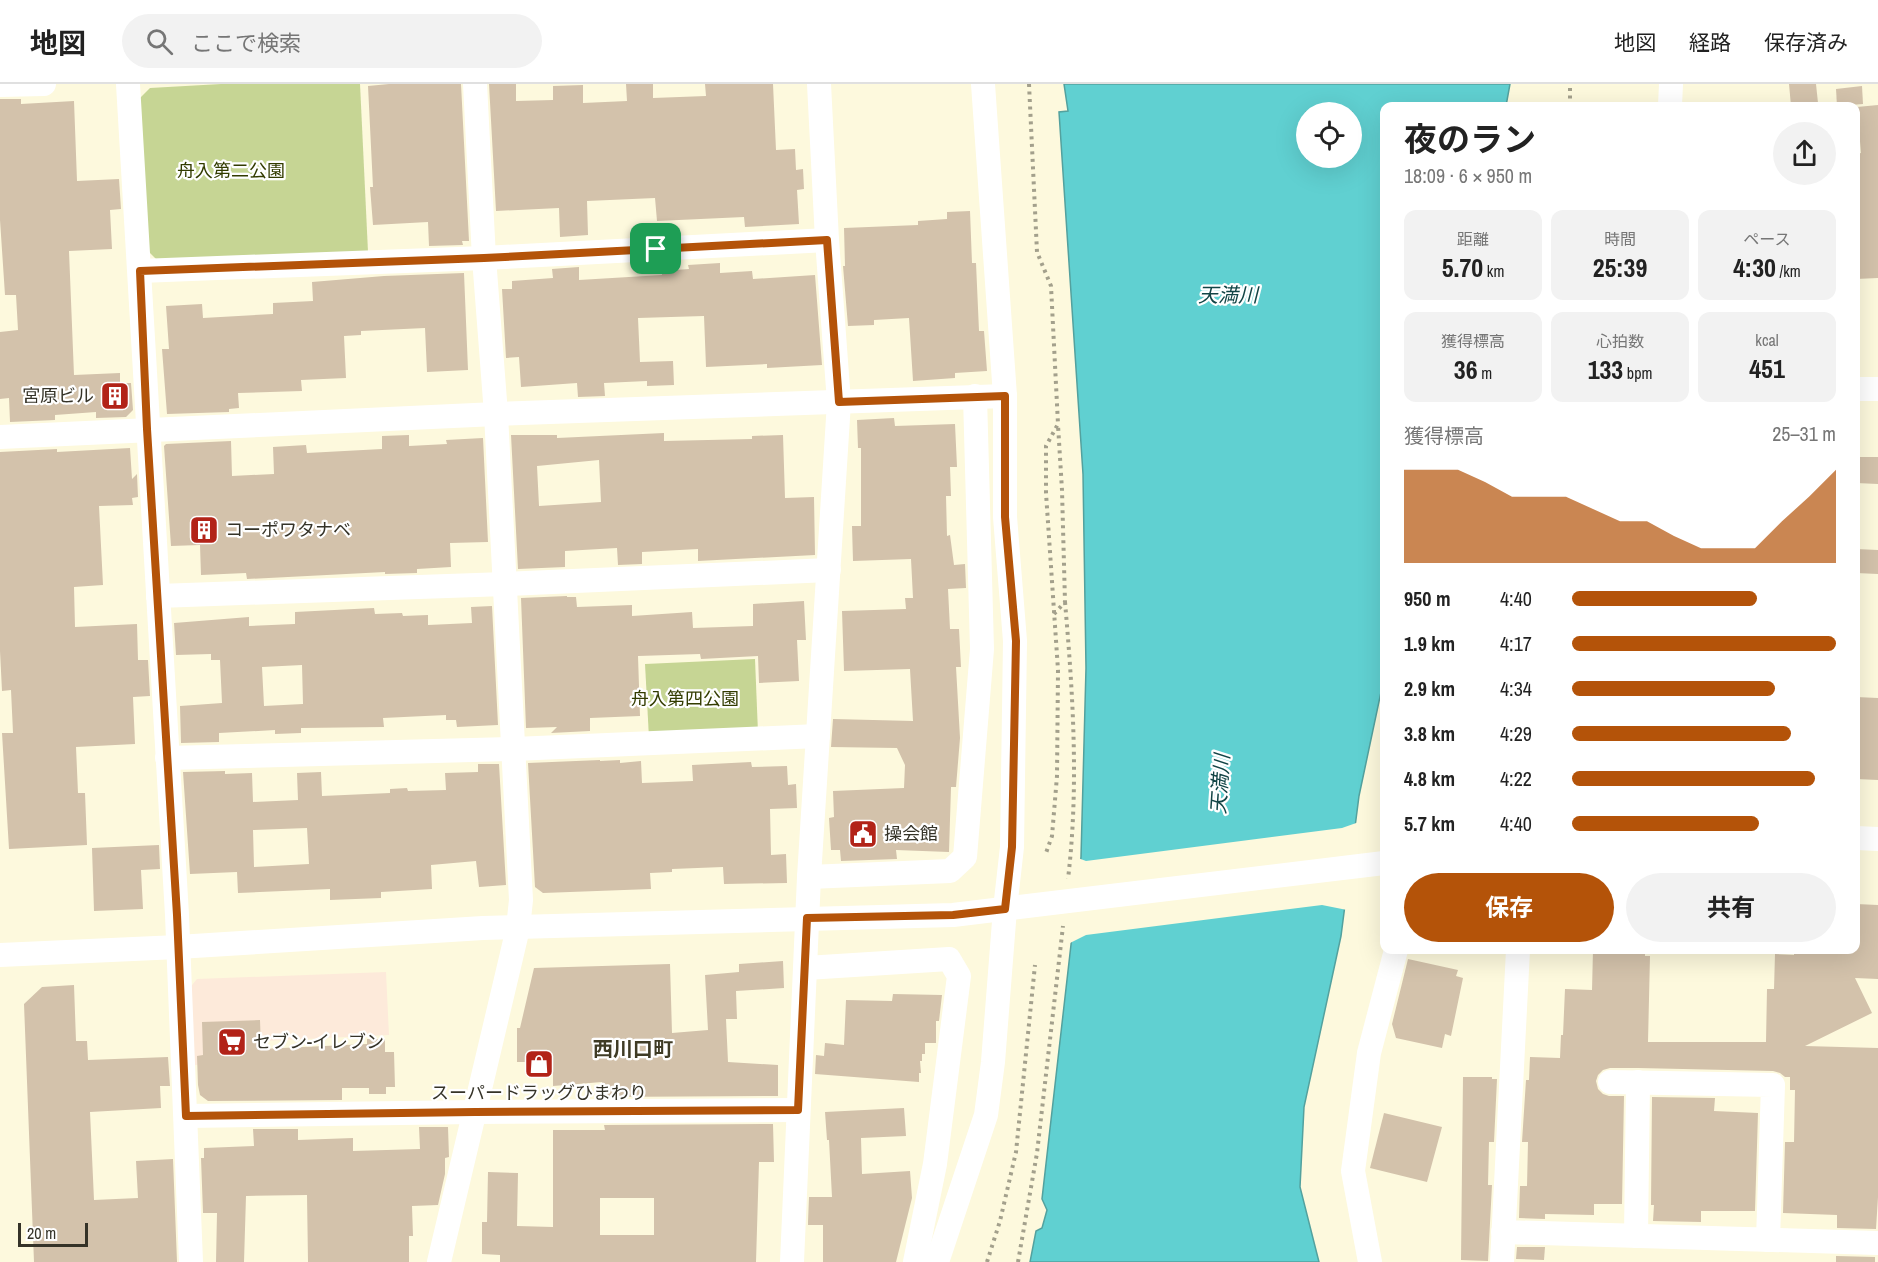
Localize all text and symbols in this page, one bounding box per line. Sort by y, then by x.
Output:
search box [122,14,542,68]
text: 地図 [30,24,86,62]
icon: search [143,25,176,58]
text: ここで検索 [191,28,301,58]
text: 地図 [1614,28,1656,57]
text: 経路 [1689,28,1731,57]
text: 保存済み [1764,28,1848,57]
map controls [1296,102,1362,168]
button: locate [1296,102,1362,168]
text: 夜のラン [1404,117,1536,161]
button: share [1773,122,1836,185]
park label: 舟入第二公園 [177,158,285,183]
text: 18:09 · 6 × 950 m [1404,162,1532,189]
pin [630,223,681,274]
text: 距離 [1457,228,1489,250]
text: 時間 [1604,228,1636,250]
text: ペース [1743,228,1791,250]
icon: arrive [639,232,672,265]
text: 5.70 [1442,250,1483,285]
text: 25:39 [1593,250,1647,285]
text: 4:30 [1733,250,1776,285]
text: km [1483,260,1504,282]
text: /km [1776,260,1801,282]
water label: 天満川 [1198,281,1260,308]
text: kcal [1755,329,1779,351]
text: 獲得標高 [1441,330,1505,352]
text: 心拍数 [1596,330,1644,352]
text: 451 [1749,351,1785,386]
text: 36 [1454,352,1478,387]
text: 133 [1588,352,1623,387]
text: m [1478,362,1492,384]
text: bpm [1623,362,1652,384]
building icon: 宮原ビル [99,380,131,412]
place label: 宮原ビル [22,383,94,408]
text: 25–31 m [1772,420,1836,447]
text: 獲得標高 [1404,422,1484,449]
building icon: コーポワタナベ [188,514,220,546]
place label: コーポワタナベ [225,517,351,542]
text: 950 m [1404,585,1451,612]
text: 4:40 [1500,585,1532,612]
text: 1.9 km [1404,630,1455,657]
text: 4:17 [1500,630,1532,657]
text: 2.9 km [1404,675,1455,702]
text: 4:34 [1500,675,1532,702]
park label: 舟入第四公園 [631,686,739,711]
text: 3.8 km [1404,720,1455,747]
text: 4:29 [1500,720,1532,747]
water label: 天満川 [1204,751,1235,815]
text: 4.8 km [1404,765,1455,792]
text: 4:22 [1500,765,1532,792]
text: 5.7 km [1404,810,1455,837]
text: 4:40 [1500,810,1532,837]
public building icon: 操会館 [847,818,879,850]
place label: 操会館 [884,821,938,846]
button: 保存 [1404,873,1614,942]
button: 共有 [1626,873,1836,942]
supermarket icon: セブン-イレブン [216,1026,248,1058]
place label: セブン-イレブン [253,1029,384,1054]
district label: 西川口町 [593,1035,673,1062]
shop icon: スーパードラッグひまわり [523,1048,555,1080]
place label: スーパードラッグひまわり [431,1080,647,1105]
scale bar [18,1220,88,1248]
text: 20 m [27,1222,56,1244]

